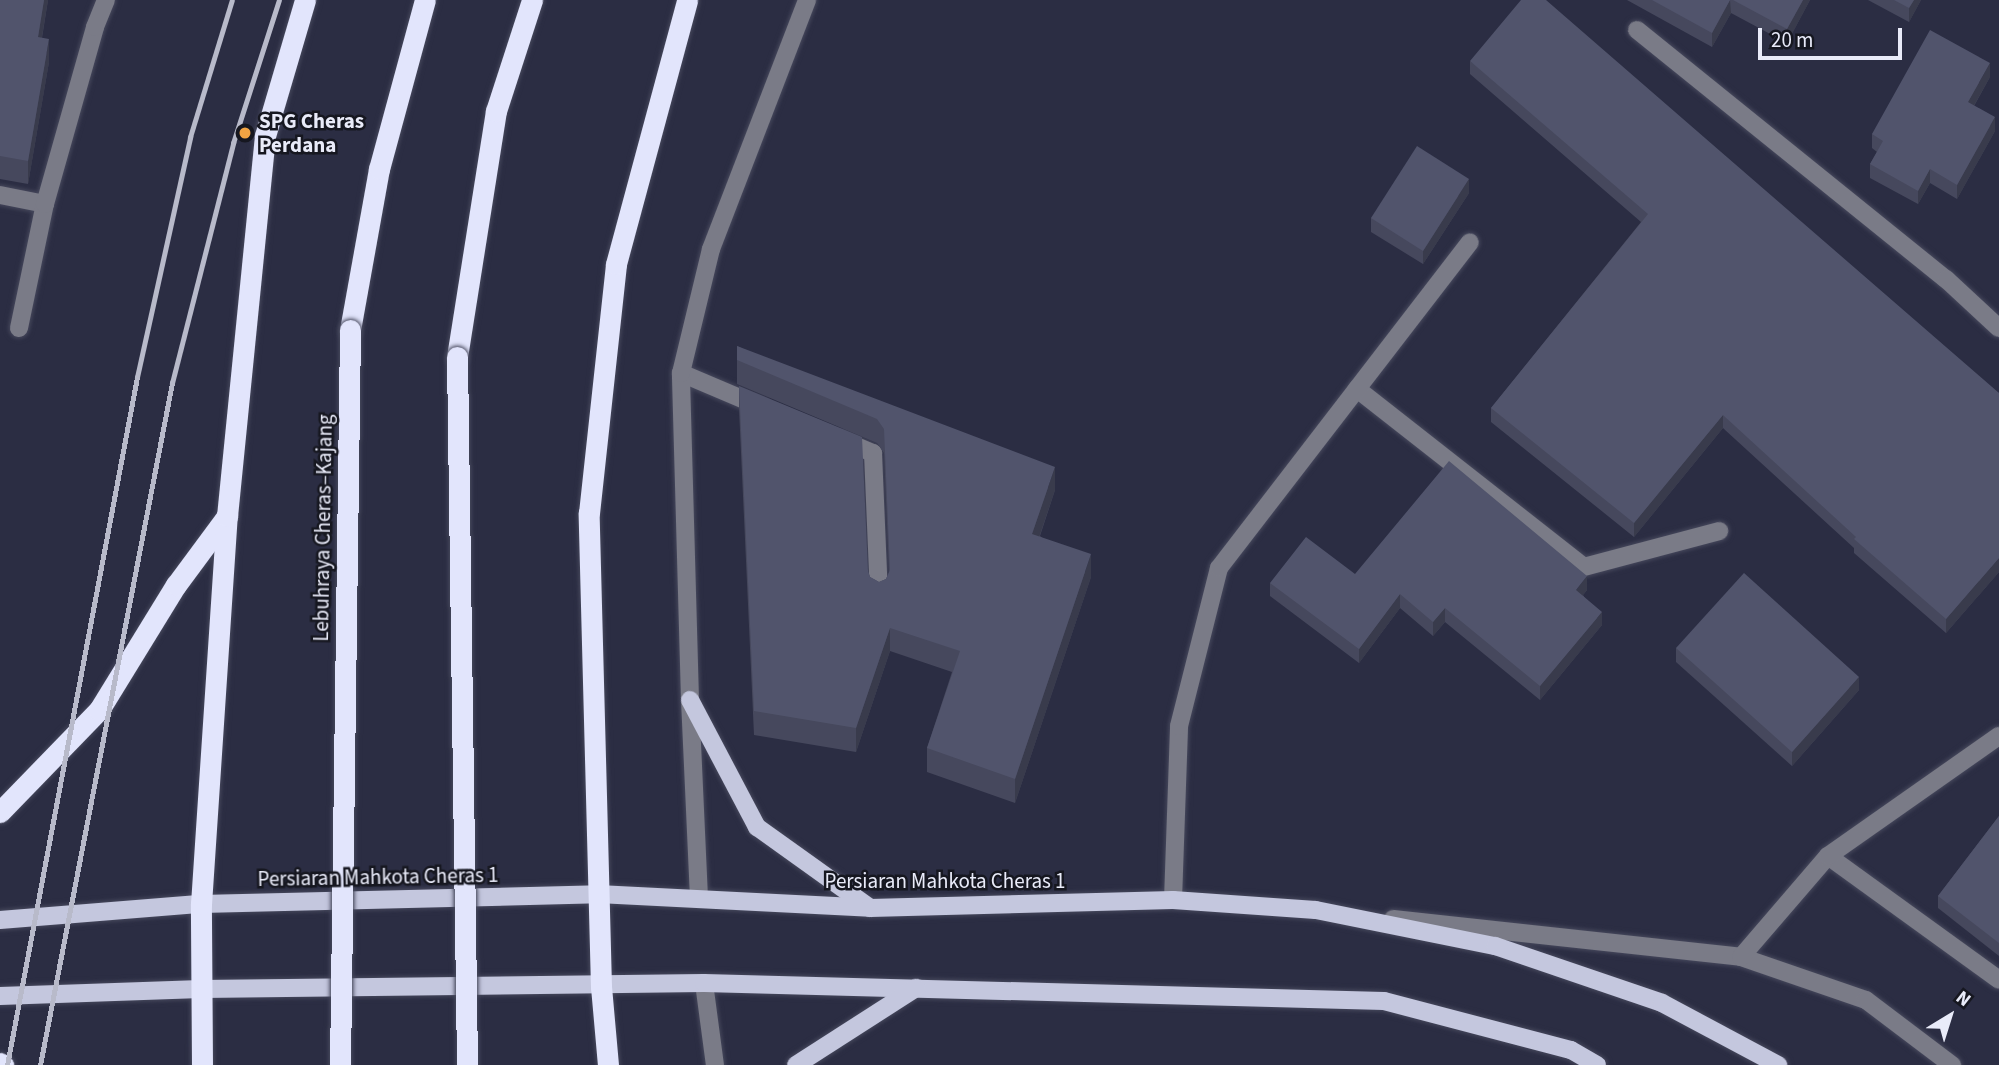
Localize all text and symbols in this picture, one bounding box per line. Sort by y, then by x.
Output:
scale bar [1761,14,1904,58]
text: 20 m [1771,25,1813,55]
place label: SPG Cheras Perdana [259,108,364,158]
marker: SPG Cheras Perdana [237,125,253,141]
street label: Lebuhraya Cheras–Kajang [308,414,338,642]
street label: Persiaran Mahkota Cheras 1 [257,862,499,892]
street label: Persiaran Mahkota Cheras 1 [824,868,1066,894]
north arrow [1915,981,1985,1051]
text: N [1950,985,1977,1014]

